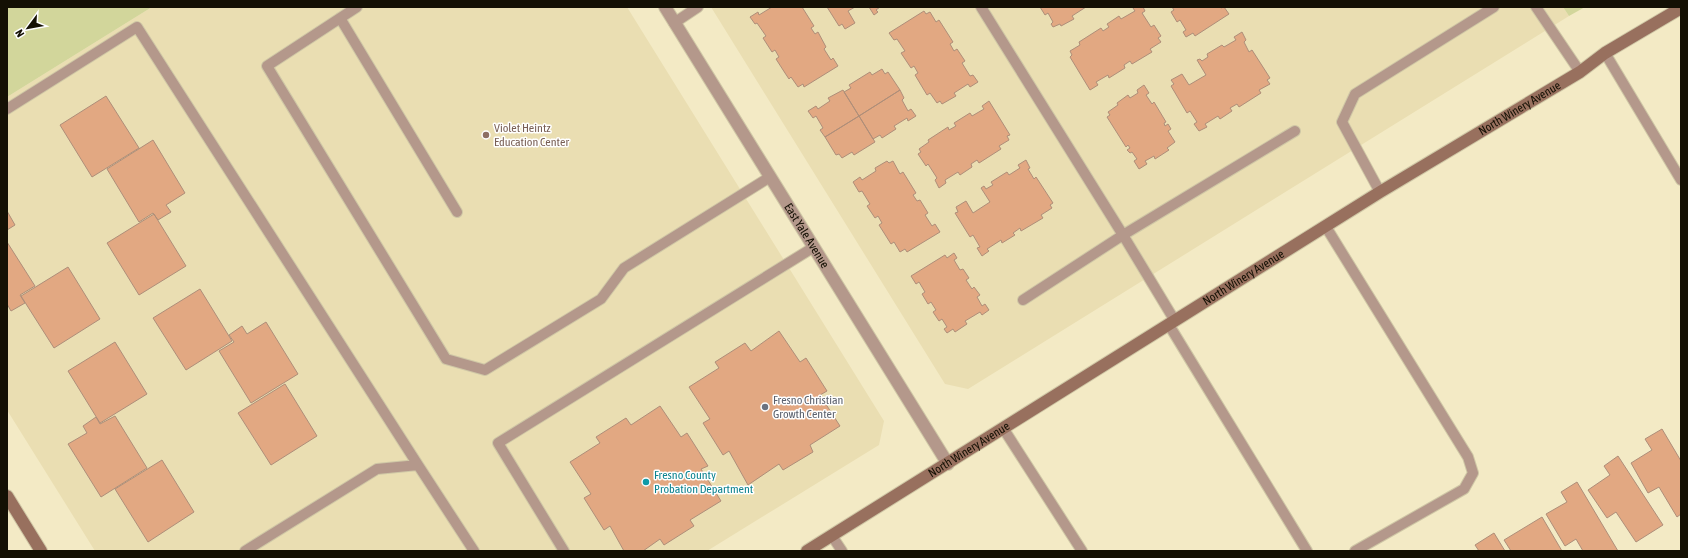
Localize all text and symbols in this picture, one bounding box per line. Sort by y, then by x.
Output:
north arrow [8,8,48,48]
text: N [13,27,26,39]
street label: North Winery Avenue [1476,78,1563,138]
place label: Violet Heintz Education Center [494,121,569,149]
marker: Violet Heintz Education Center [481,130,491,140]
street label: East Yale Avenue [781,201,832,271]
street label: North Winery Avenue [1200,247,1287,308]
place label: Fresno Christian Growth Center [773,393,843,421]
marker: Fresno Christian Growth Center [760,402,770,412]
street label: North Winery Avenue [926,419,1012,480]
place label: Fresno County Probation Department [654,468,754,496]
marker: Fresno County Probation Department [641,477,651,487]

